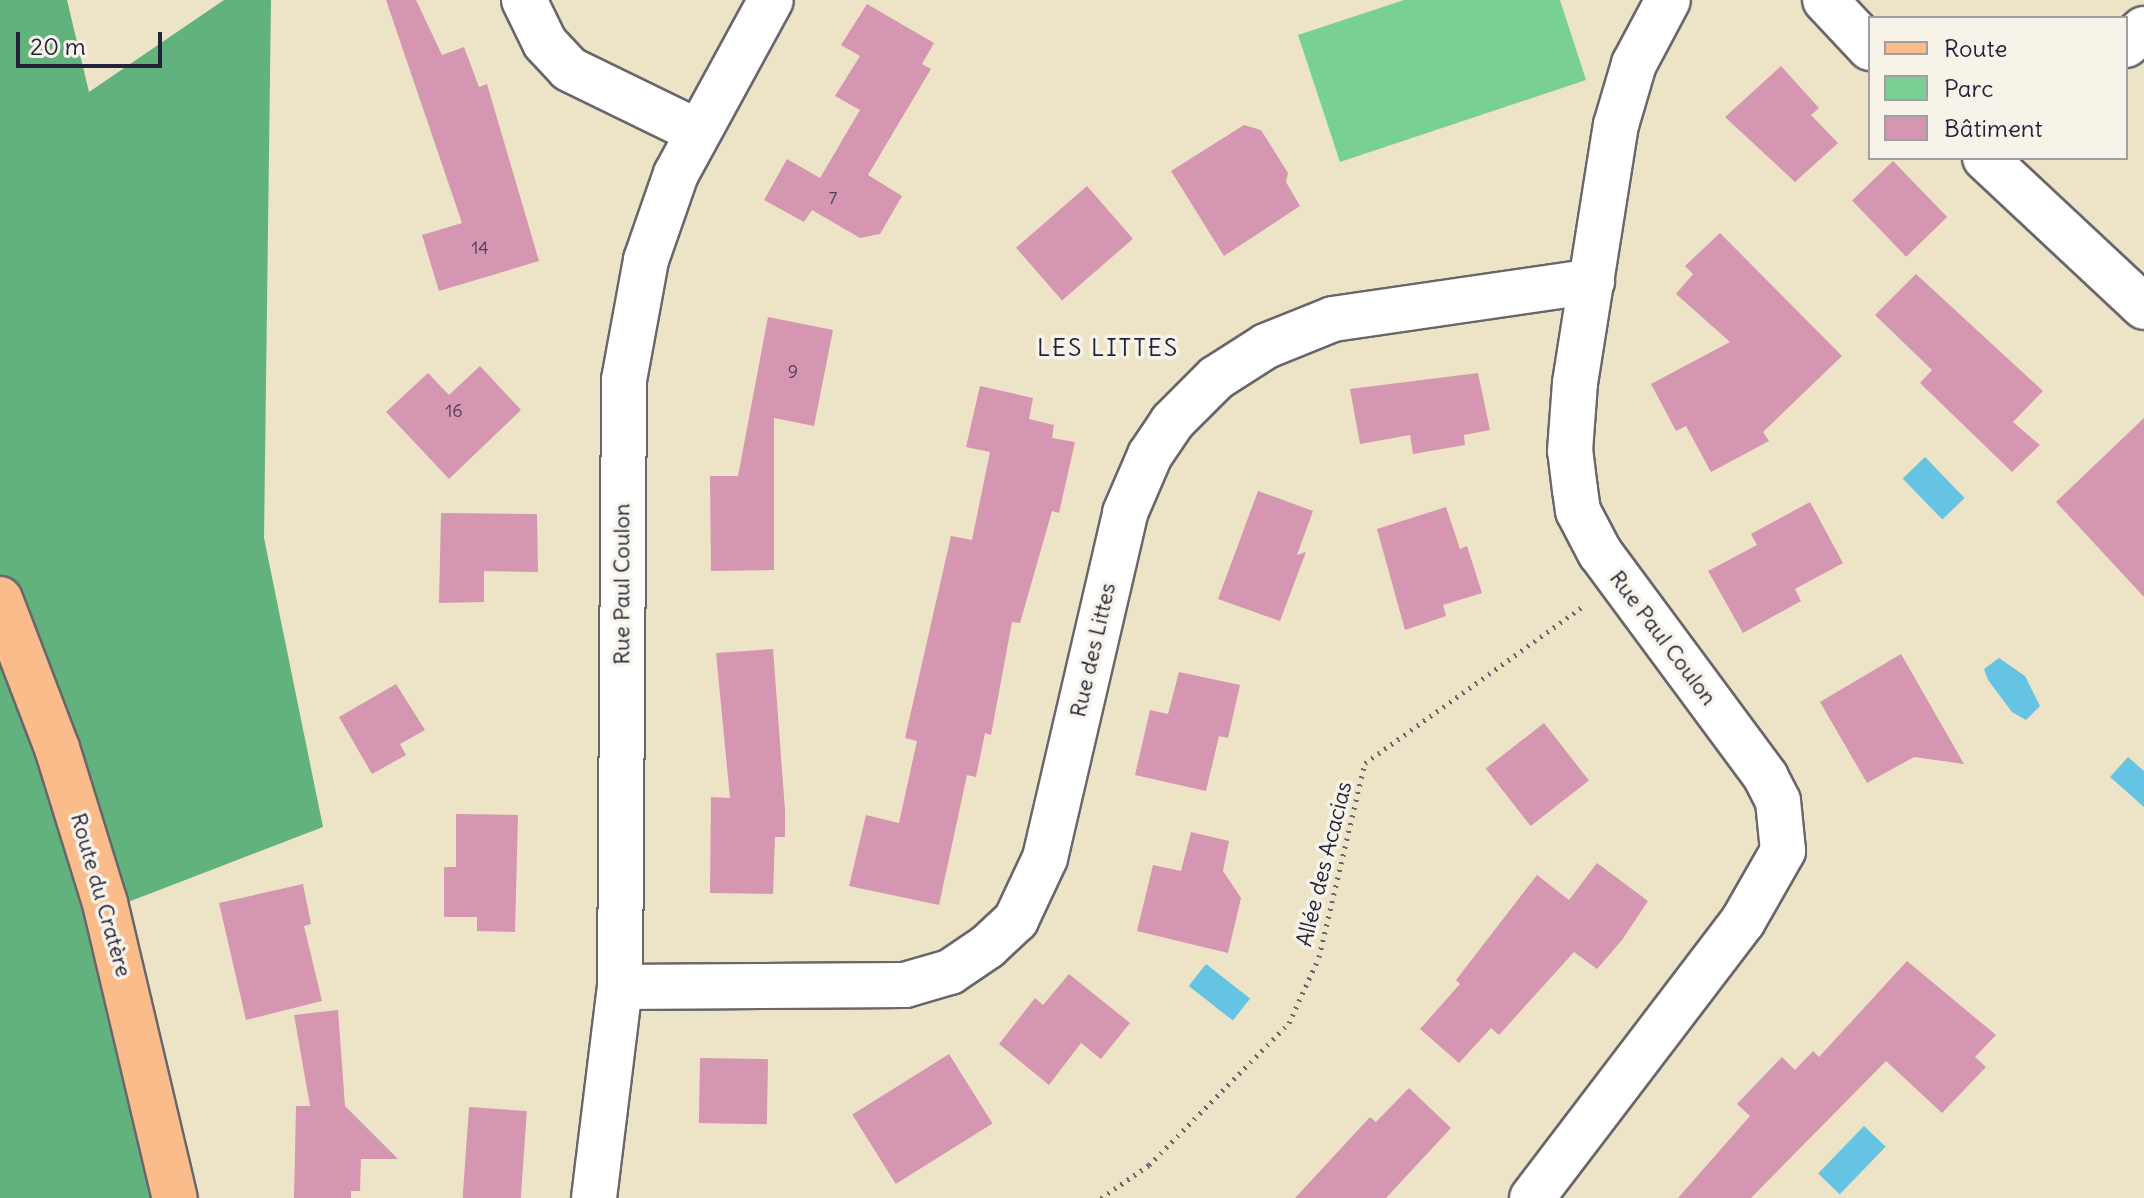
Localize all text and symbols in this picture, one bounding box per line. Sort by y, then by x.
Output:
scale bar [20,16,166,66]
legend [1868,16,2128,160]
text: 20 m [30,31,86,61]
text: Route [1944,33,2007,63]
text: Parc [1944,73,1993,103]
text: Bâtiment [1944,113,2043,143]
house number: 7 [829,187,837,209]
house number: 14 [471,237,489,259]
district label: LES LITTES [1037,334,1179,362]
house number: 9 [788,361,798,383]
house number: 16 [445,400,463,422]
street label: Rue Paul Coulon [609,503,635,665]
street label: Rue Paul Coulon [1604,566,1722,710]
street label: Rue des Littes [1065,580,1121,720]
street label: Allée des Acacias [1291,779,1357,949]
street label: Route du Cratère [65,810,137,980]

